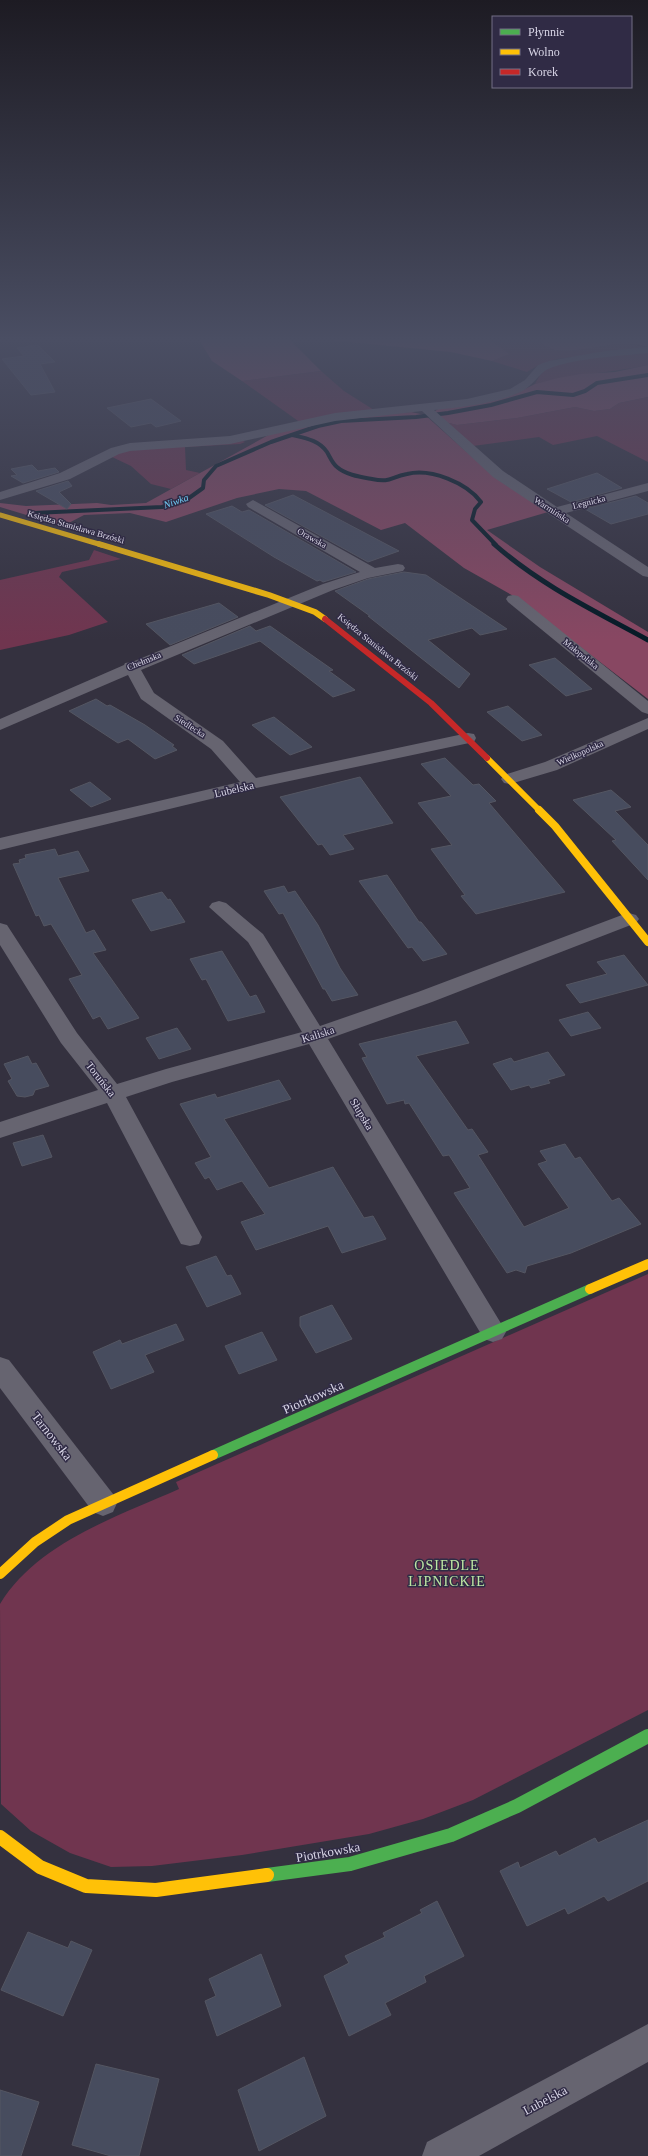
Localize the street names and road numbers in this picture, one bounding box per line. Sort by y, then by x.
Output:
street label: Legnicka [572,493,606,511]
street label: Warmińska [532,495,572,525]
street label: Księdza Stanisława Brzóski [26,508,126,546]
street label: Orawska [296,526,328,550]
street label: Księdza Stanisława Brzóski [336,611,421,683]
street label: Małopolska [561,637,601,671]
street label: Chełmska [125,650,163,672]
street label: Siedlecka [173,712,207,740]
street label: Wielkopolska [555,738,605,768]
street label: Lubelska [213,779,255,799]
street label: Kaliska [300,1023,336,1045]
street label: Toruńska [84,1059,118,1099]
street label: Słupska [348,1096,376,1132]
street label: Piotrkowska [280,1377,346,1417]
street label: Tarnowska [29,1409,76,1463]
street label: Piotrkowska [295,1839,362,1865]
street label: Lubelska [520,2082,570,2118]

